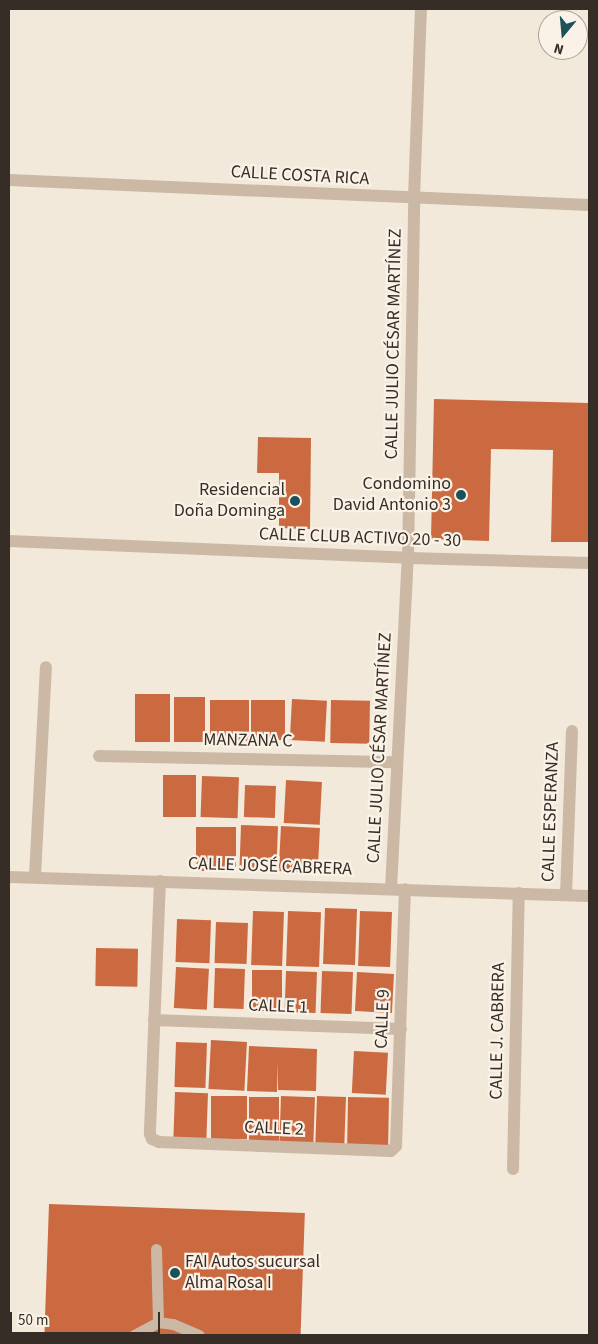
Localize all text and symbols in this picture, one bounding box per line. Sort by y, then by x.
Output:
north arrow [538,10,588,60]
text: N [552,37,566,59]
street label: CALLE COSTA RICA [230,162,370,190]
street label: CALLE JULIO CÉSAR MARTÍNEZ [381,228,407,460]
place label: Condomino David Antonio 3 [333,474,451,516]
place label: Residencial Doña Dominga [174,480,285,522]
marker: Condomino David Antonio 3 [455,489,467,501]
marker: Residencial Doña Dominga [289,495,301,507]
street label: CALLE CLUB ACTIVO 20 - 30 [259,524,461,552]
street label: CALLE JULIO CÉSAR MARTÍNEZ [363,632,397,864]
street label: MANZANA C [203,729,293,753]
street label: CALLE ESPERANZA [538,741,564,883]
street label: CALLE JOSÉ CABRERA [188,853,352,881]
street label: CALLE J. CABRERA [486,962,510,1100]
street label: CALLE 9 [371,989,395,1049]
street label: CALLE 1 [248,995,308,1019]
street label: CALLE 2 [244,1117,304,1141]
place label: FAI Autos sucursal Alma Rosa I [185,1252,320,1294]
marker: FAI Autos sucursal Alma Rosa I [169,1267,181,1279]
scale bar [12,1302,162,1334]
text: 50 m [18,1310,48,1331]

